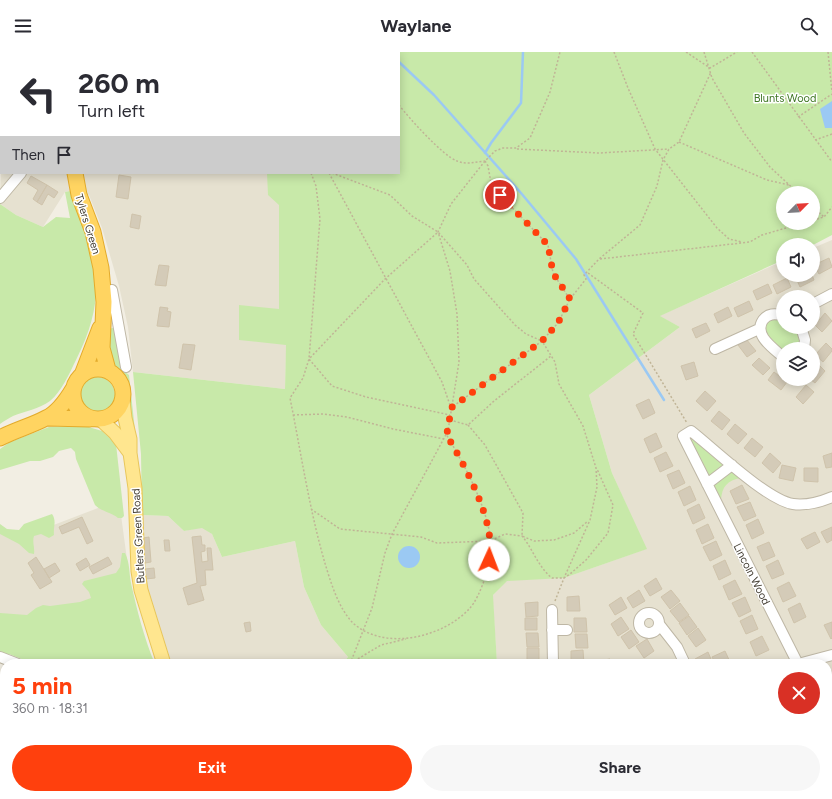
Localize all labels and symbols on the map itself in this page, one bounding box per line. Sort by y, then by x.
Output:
park label: Blunts Wood [754,92,816,105]
pin [483,178,517,212]
north arrow [776,186,820,230]
street label: Tylers Green [72,193,103,256]
street label: Butlers Green Road [130,488,147,584]
position arrow [468,539,510,581]
street label: Lincoln Wood [730,541,773,607]

